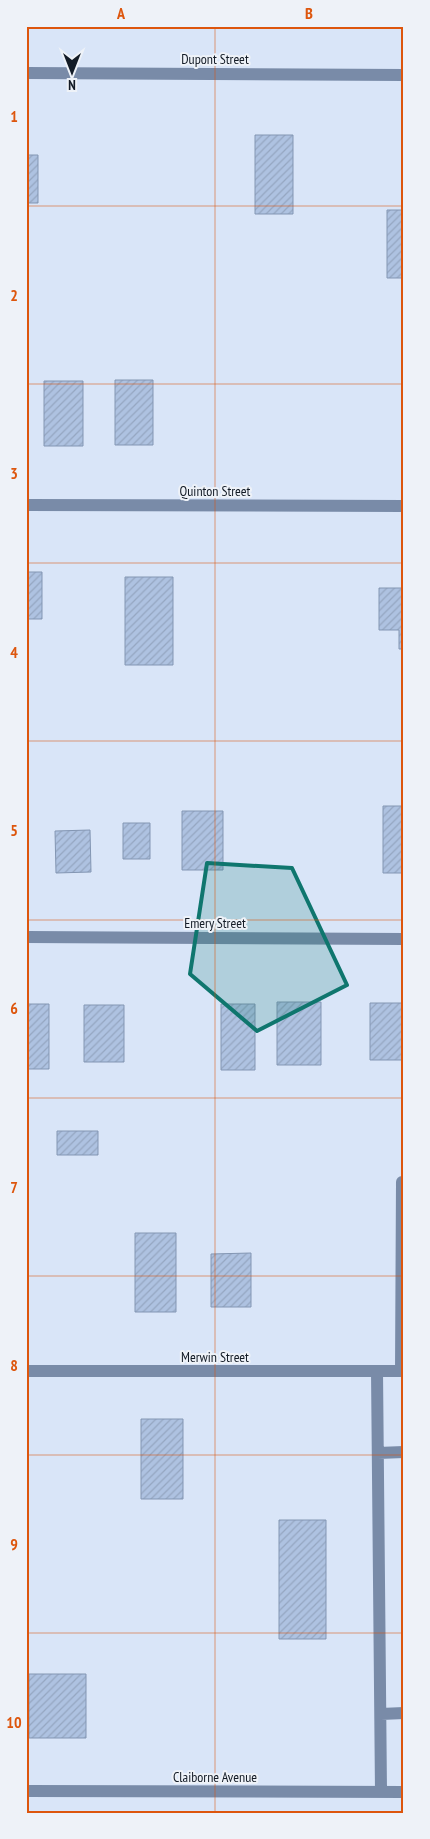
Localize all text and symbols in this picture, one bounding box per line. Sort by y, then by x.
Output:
text: A [116,3,126,23]
text: B [305,3,313,23]
north arrow [48,48,98,98]
street label: Dupont Street [181,50,249,68]
text: N [68,76,76,94]
text: 1 [10,106,18,126]
text: 2 [10,285,18,305]
text: 3 [10,463,18,483]
street label: Quinton Street [180,482,251,500]
text: 4 [10,642,18,662]
text: 5 [10,820,18,840]
street label: Emery Street [184,914,246,932]
text: 6 [10,998,18,1018]
text: 7 [10,1177,18,1197]
street label: Merwin Street [181,1348,249,1366]
text: 8 [10,1355,18,1375]
text: 9 [10,1534,18,1554]
text: 10 [6,1712,22,1732]
street label: Claiborne Avenue [173,1768,257,1786]

